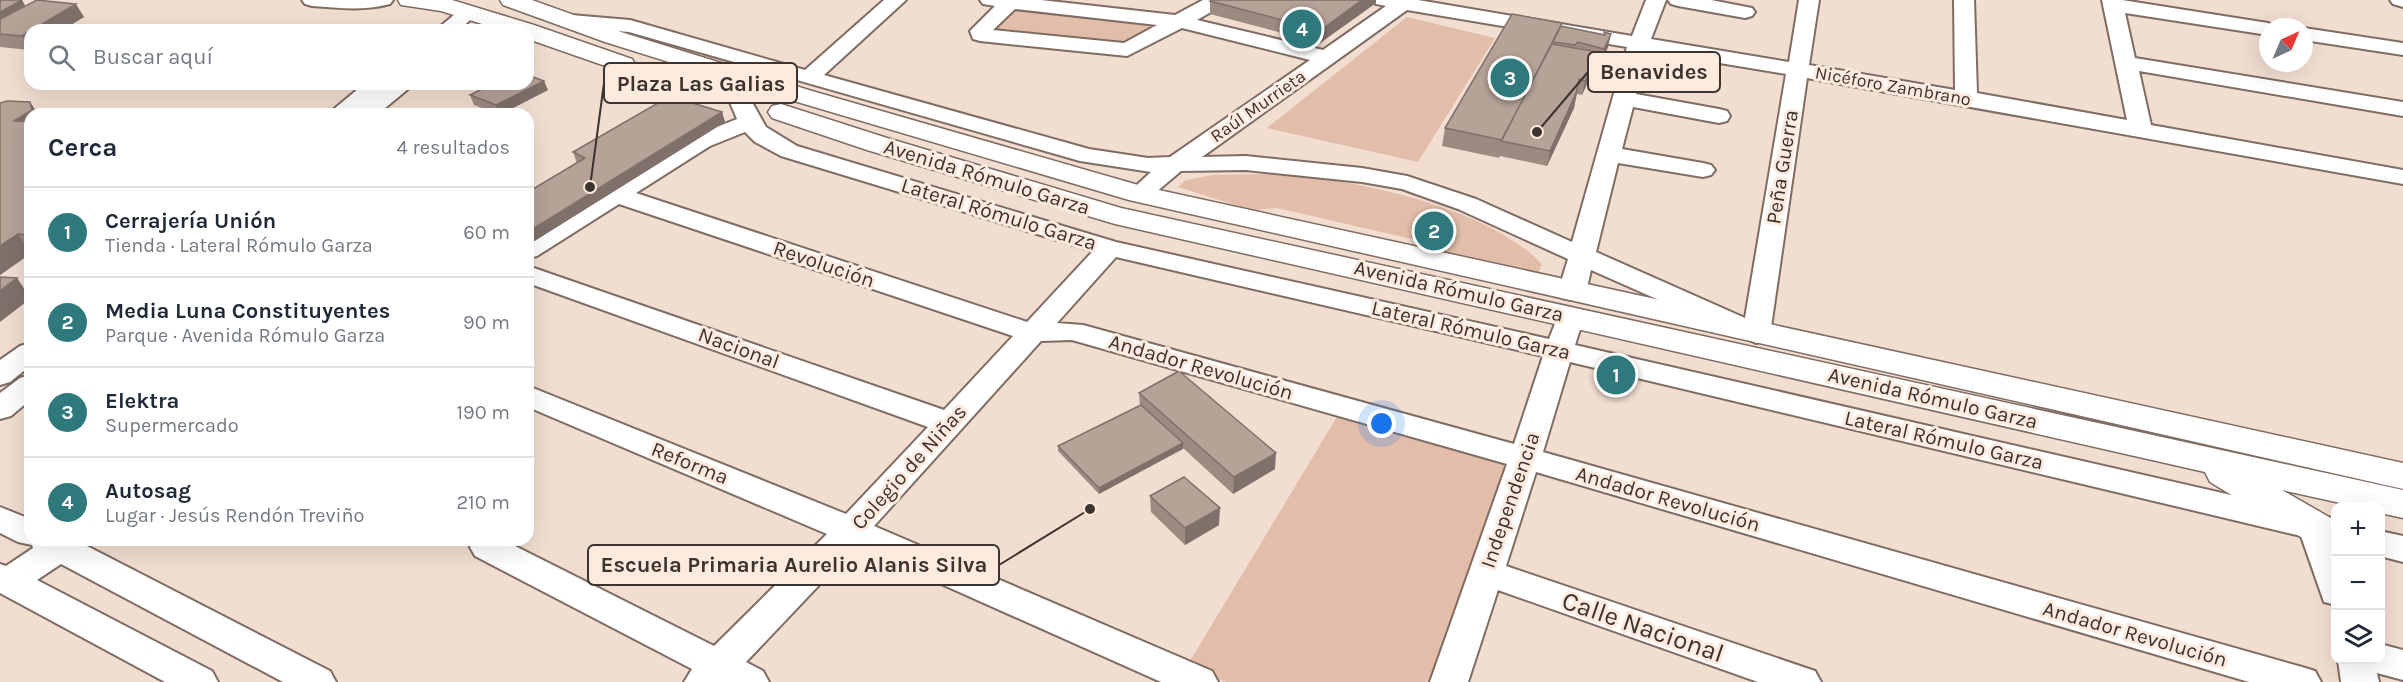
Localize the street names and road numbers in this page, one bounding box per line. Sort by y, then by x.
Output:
street label: Nicéforo Zambrano [1813,61,1973,111]
street label: Raúl Murrieta [1206,65,1310,147]
street label: Peña Guerra [1761,108,1803,226]
street label: Avenida Rómulo Garza [881,134,1093,220]
street label: Lateral Rómulo Garza [898,173,1100,255]
street label: Revolución [770,235,878,293]
street label: Avenida Rómulo Garza [1352,255,1566,327]
street label: Lateral Rómulo Garza [1369,295,1573,365]
street label: Nacional [695,322,783,374]
street label: Andador Revolución [1106,329,1296,405]
street label: Avenida Rómulo Garza [1826,362,2040,434]
street label: Colegio de Niñas [847,400,971,534]
street label: Lateral Rómulo Garza [1842,405,2046,475]
street label: Independencia [1476,429,1544,571]
street label: Reforma [648,437,732,489]
street label: Andador Revolución [1573,461,1763,537]
street label: Calle Nacional [1558,585,1728,669]
street label: Andador Revolución [2040,596,2230,672]

